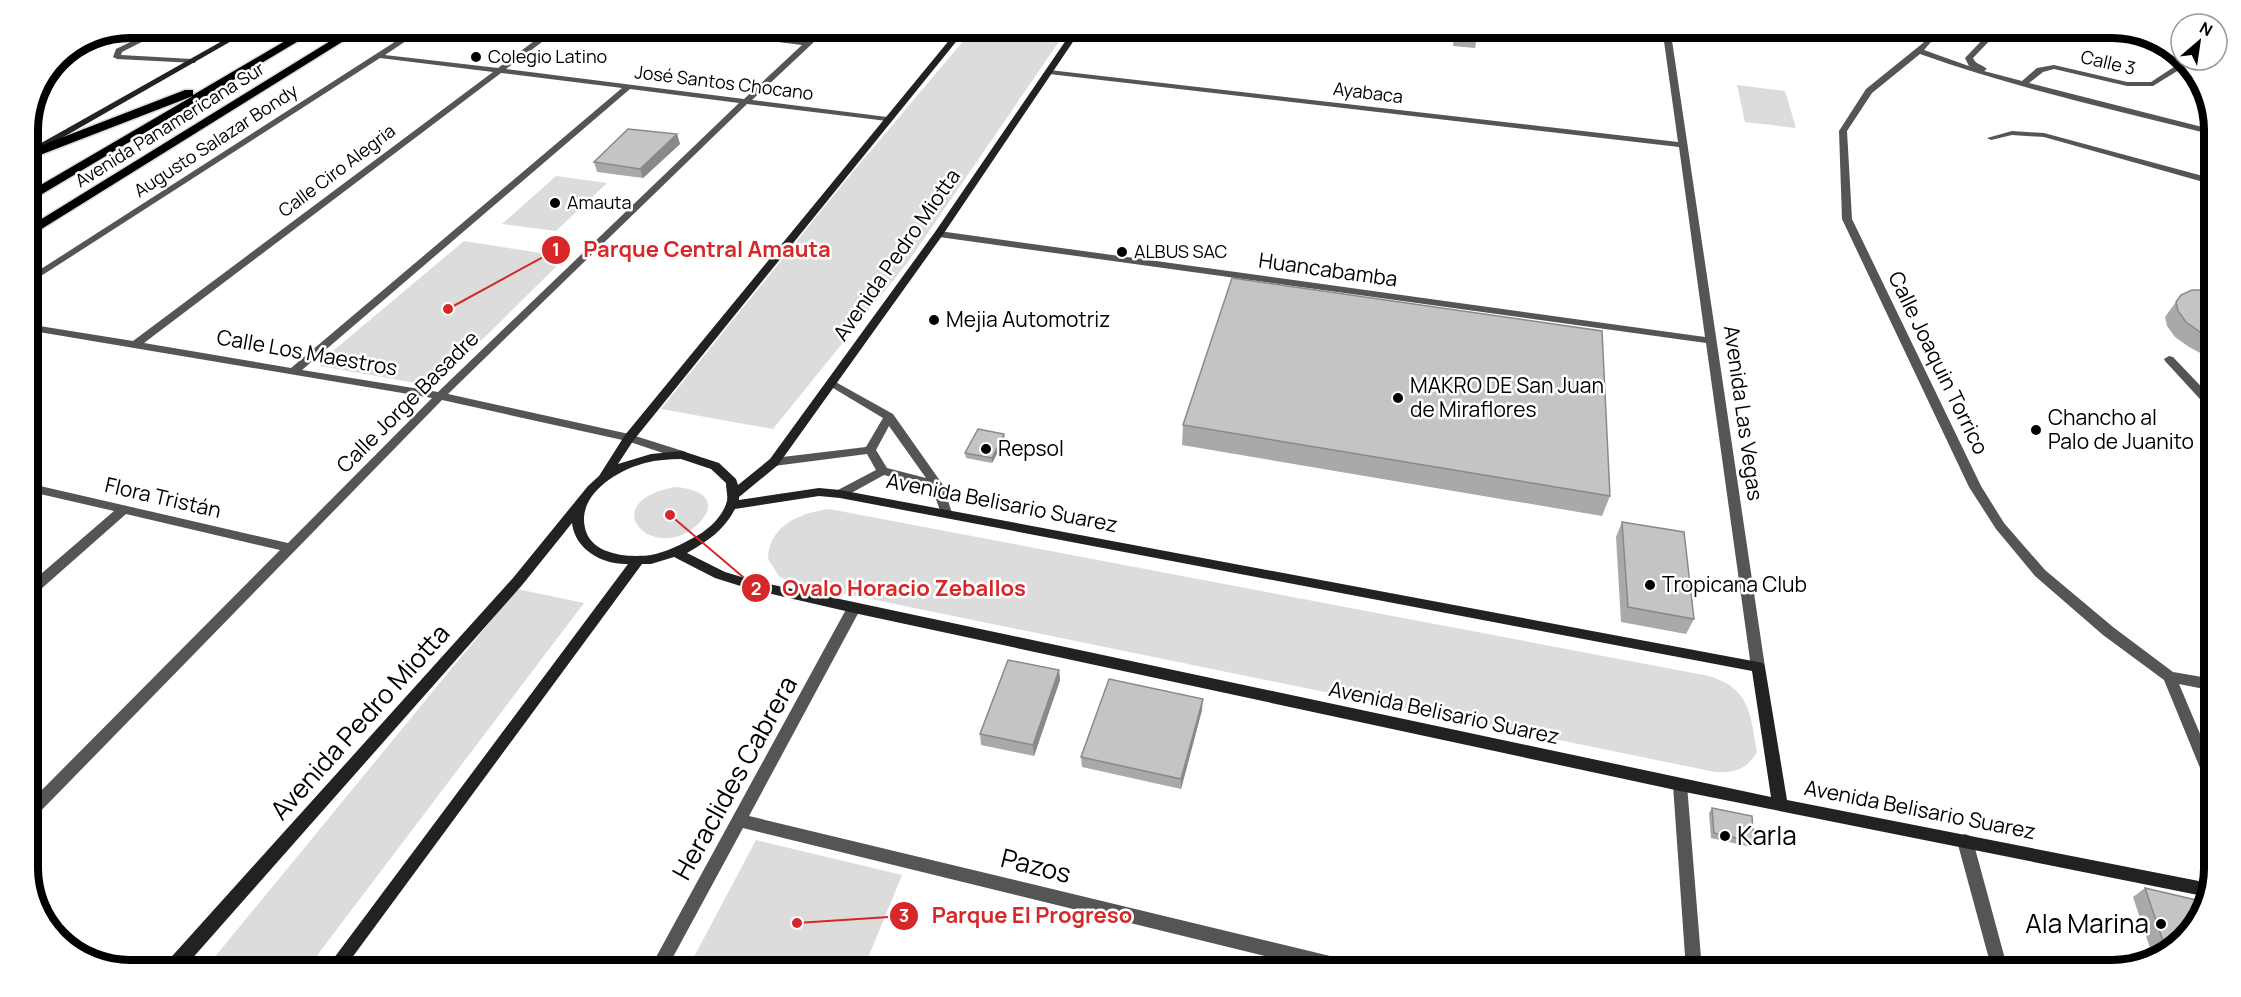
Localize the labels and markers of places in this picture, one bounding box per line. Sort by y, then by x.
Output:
place label: Colegio Latino [488,44,607,68]
marker: Colegio Latino [469,50,483,64]
place label: Amauta [567,190,632,214]
marker: Amauta [548,196,562,210]
callout: Parque Central Amauta [541,230,843,270]
place label: ALBUS SAC [1134,239,1228,263]
marker: ALBUS SAC [1115,245,1129,259]
place label: Mejia Automotriz [946,305,1110,333]
marker: Mejia Automotriz [927,313,941,327]
place label: MAKRO DE San Juan de Miraflores [1410,371,1604,423]
marker: MAKRO DE San Juan de Miraflores [1391,391,1405,405]
place label: Chancho al Palo de Juanito [2048,403,2194,455]
marker: Chancho al Palo de Juanito [2029,423,2043,437]
place label: Repsol [998,434,1064,462]
marker: Repsol [979,442,993,456]
callout: Ovalo Horacio Zeballos [741,568,1038,608]
place label: Tropicana Club [1662,570,1807,598]
marker: Tropicana Club [1643,578,1657,592]
place label: Karla [1737,817,1797,853]
marker: Karla [1718,829,1732,843]
callout: Parque El Progreso [889,896,1144,936]
place label: Ala Marina [2025,905,2149,941]
marker: Ala Marina [2154,917,2168,931]

